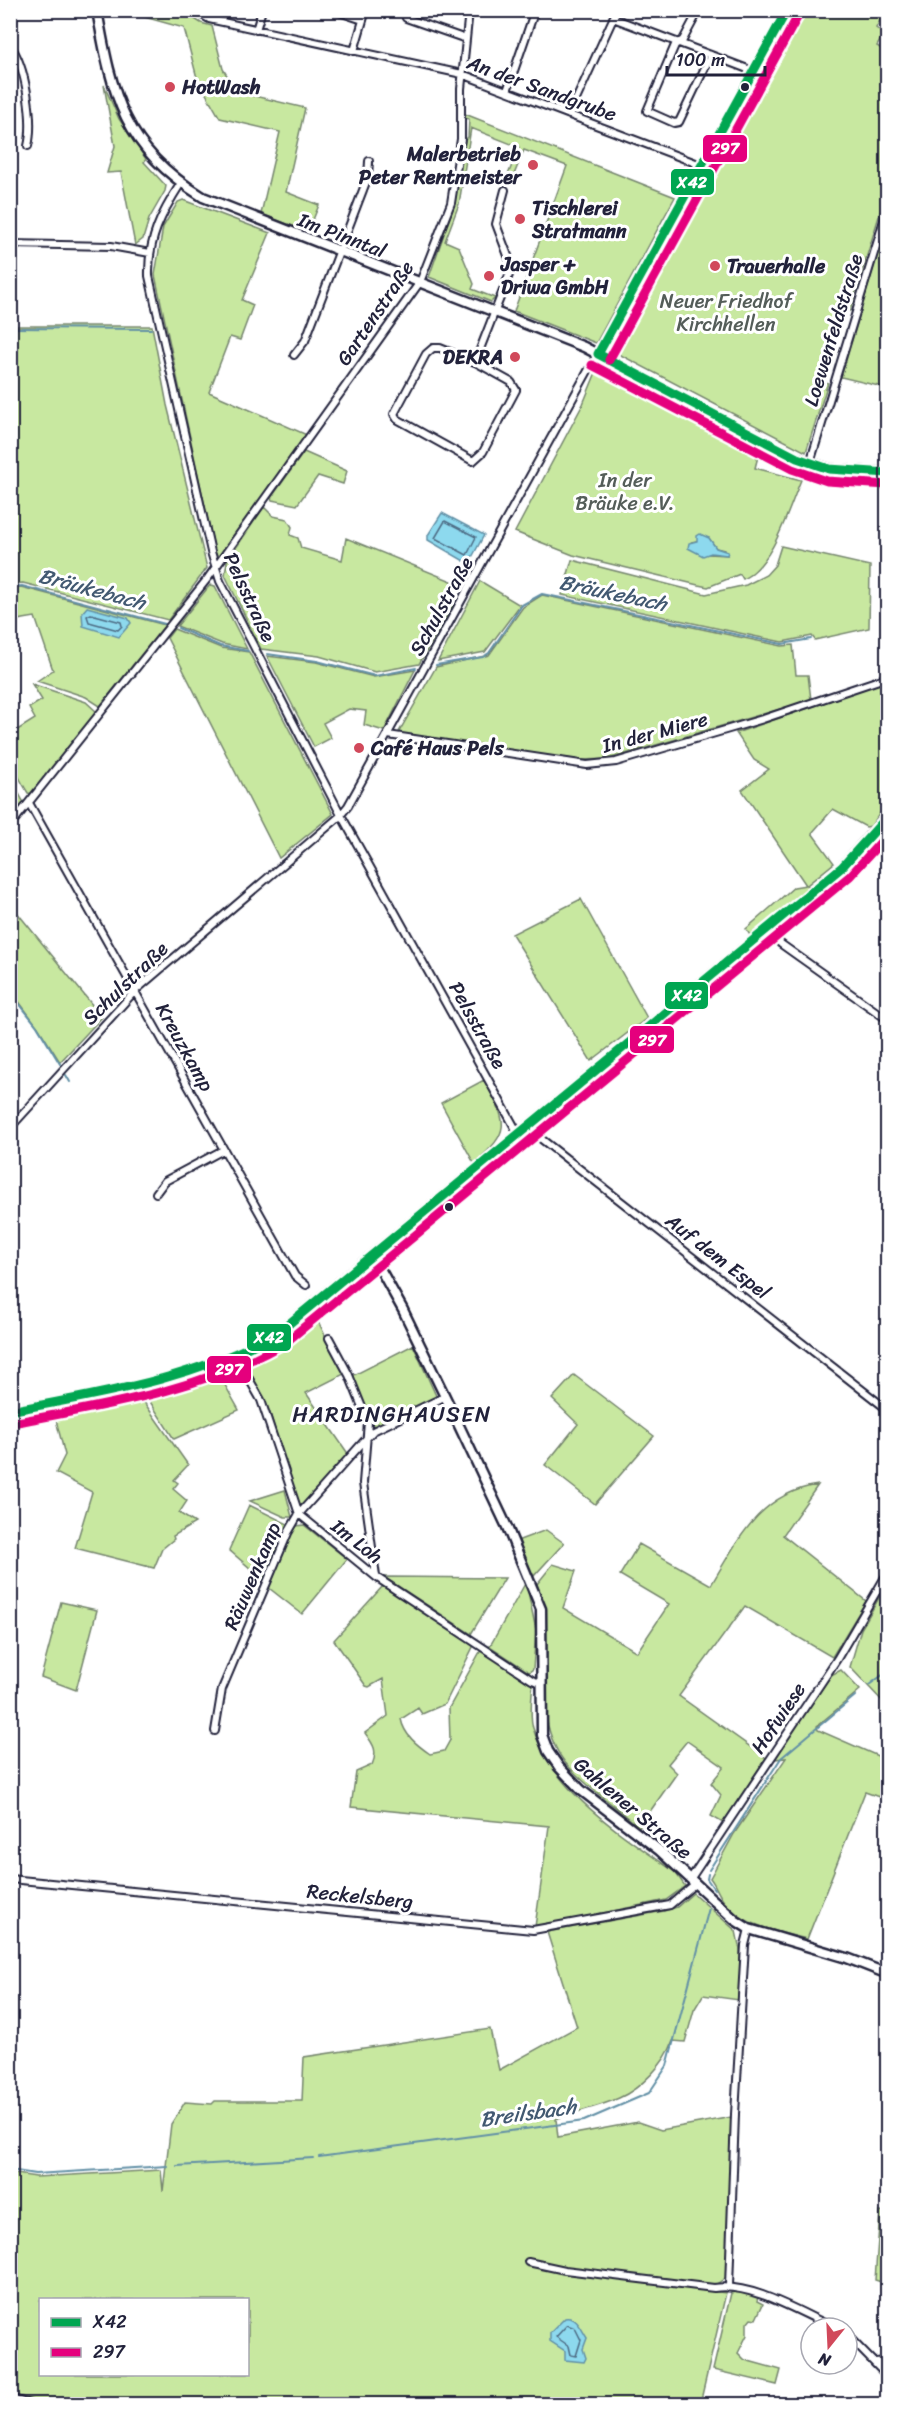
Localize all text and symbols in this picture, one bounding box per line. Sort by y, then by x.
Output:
scale bar [667,39,764,77]
text: 100 m [676,44,725,76]
street label: An der Sandgrube [461,45,622,132]
place label: HotWash [181,70,261,105]
marker: HotWash [163,80,177,94]
unlabelled marker [739,81,751,93]
line badge: 297 [702,134,748,163]
text: 297 [710,134,741,163]
place label: Malerbetrieb Peter Rentmeister [359,137,523,195]
marker: Malerbetrieb Peter Rentmeister [526,158,540,172]
line badge: X42 [670,168,715,196]
text: X42 [676,168,708,197]
place label: Tischlerei Stratmann [531,191,627,249]
street label: Im Pinntal [292,202,392,269]
marker: Tischlerei Stratmann [513,212,527,226]
place label: Jasper + Driwa GmbH [500,247,610,305]
place label: Trauerhalle [727,249,826,284]
street label: Loewenfeldstraße [794,249,873,411]
street label: Gartenstraße [327,253,424,373]
marker: Trauerhalle [708,259,722,273]
marker: Jasper + Driwa GmbH [482,269,496,283]
park label: Neuer Friedhof Kirchhellen [660,284,795,342]
place label: DEKRA [443,340,503,375]
marker: DEKRA [508,350,522,364]
park label: In der Bräuke e.V. [575,463,675,521]
street label: Pelsstraße [213,546,286,648]
street label: Schulstraße [400,550,483,662]
water label: Bräukebach [35,557,151,622]
water label: Bräukebach [556,563,672,623]
street label: In der Miere [597,702,712,764]
place label: Café Haus Pels [370,731,505,766]
marker: Café Haus Pels [352,741,366,755]
street label: Schulstraße [74,933,177,1034]
street label: Pelsstraße [439,975,516,1076]
line badge: X42 [664,981,709,1010]
text: X42 [671,981,703,1010]
street label: Kreuzkamp [146,996,224,1099]
line badge: 297 [629,1025,675,1054]
text: 297 [637,1026,668,1055]
unlabelled marker [443,1201,455,1213]
street label: Auf dem Espel [657,1203,778,1309]
line badge: X42 [246,1323,292,1352]
text: X42 [253,1323,285,1352]
line badge: 297 [206,1355,252,1384]
text: 297 [214,1355,245,1384]
district label: HARDINGHAUSEN [292,1395,492,1434]
street label: Im Loh [322,1509,390,1573]
street label: Räuwenkamp [214,1516,291,1636]
street label: Hofwiese [741,1675,815,1761]
street label: Gahlener Straße [565,1748,700,1869]
street label: Reckelsberg [305,1874,415,1919]
water label: Breilsbach [478,2087,580,2139]
legend [39,2298,249,2376]
text: X42 [92,2306,127,2338]
north arrow [799,2316,859,2376]
text: 297 [93,2336,126,2368]
text: N [814,2344,835,2376]

